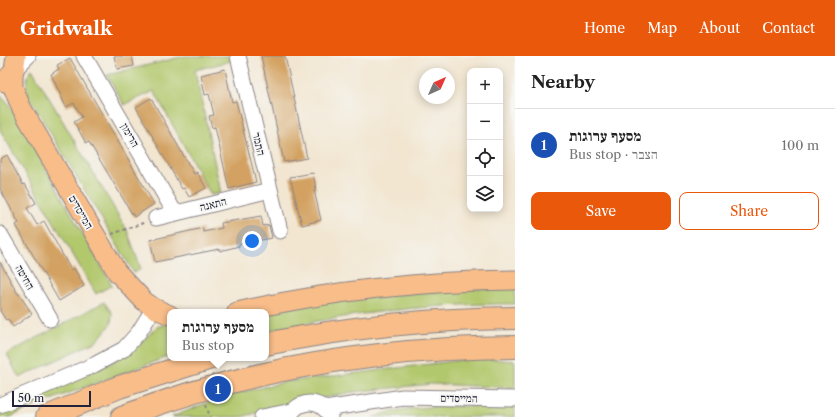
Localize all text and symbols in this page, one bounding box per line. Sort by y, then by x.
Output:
text: Gridwalk [20,17,113,40]
text: Home [584,19,625,37]
text: Map [647,19,677,37]
text: About [699,19,740,37]
text: Contact [762,19,815,37]
north arrow [419,68,455,104]
map controls [467,68,503,212]
button: + [467,68,503,104]
text: Nearby [531,72,595,92]
button: − [467,104,503,140]
street label: הרימון [118,120,143,150]
text: מסעף ערוגות [569,126,641,145]
street label: התמר [250,131,268,157]
text: 1 [541,137,547,153]
text: 100 m [781,137,819,153]
button: locate [467,140,503,176]
text: Bus stop · הצבר [569,146,658,162]
button: layers [467,176,503,212]
street label: המייסדים [66,192,96,232]
button: Save [531,192,671,230]
button: Share [679,192,819,230]
street label: התאנה [198,194,228,214]
your location [242,231,262,251]
street label: החיטה [12,262,38,292]
popup [167,309,269,361]
text: מסעף ערוגות [182,317,254,336]
text: Bus stop [182,337,234,353]
pin: 1 [205,374,231,404]
scale bar [12,389,91,408]
text: 50 m [18,391,44,405]
street label: המייסדים [440,391,478,405]

